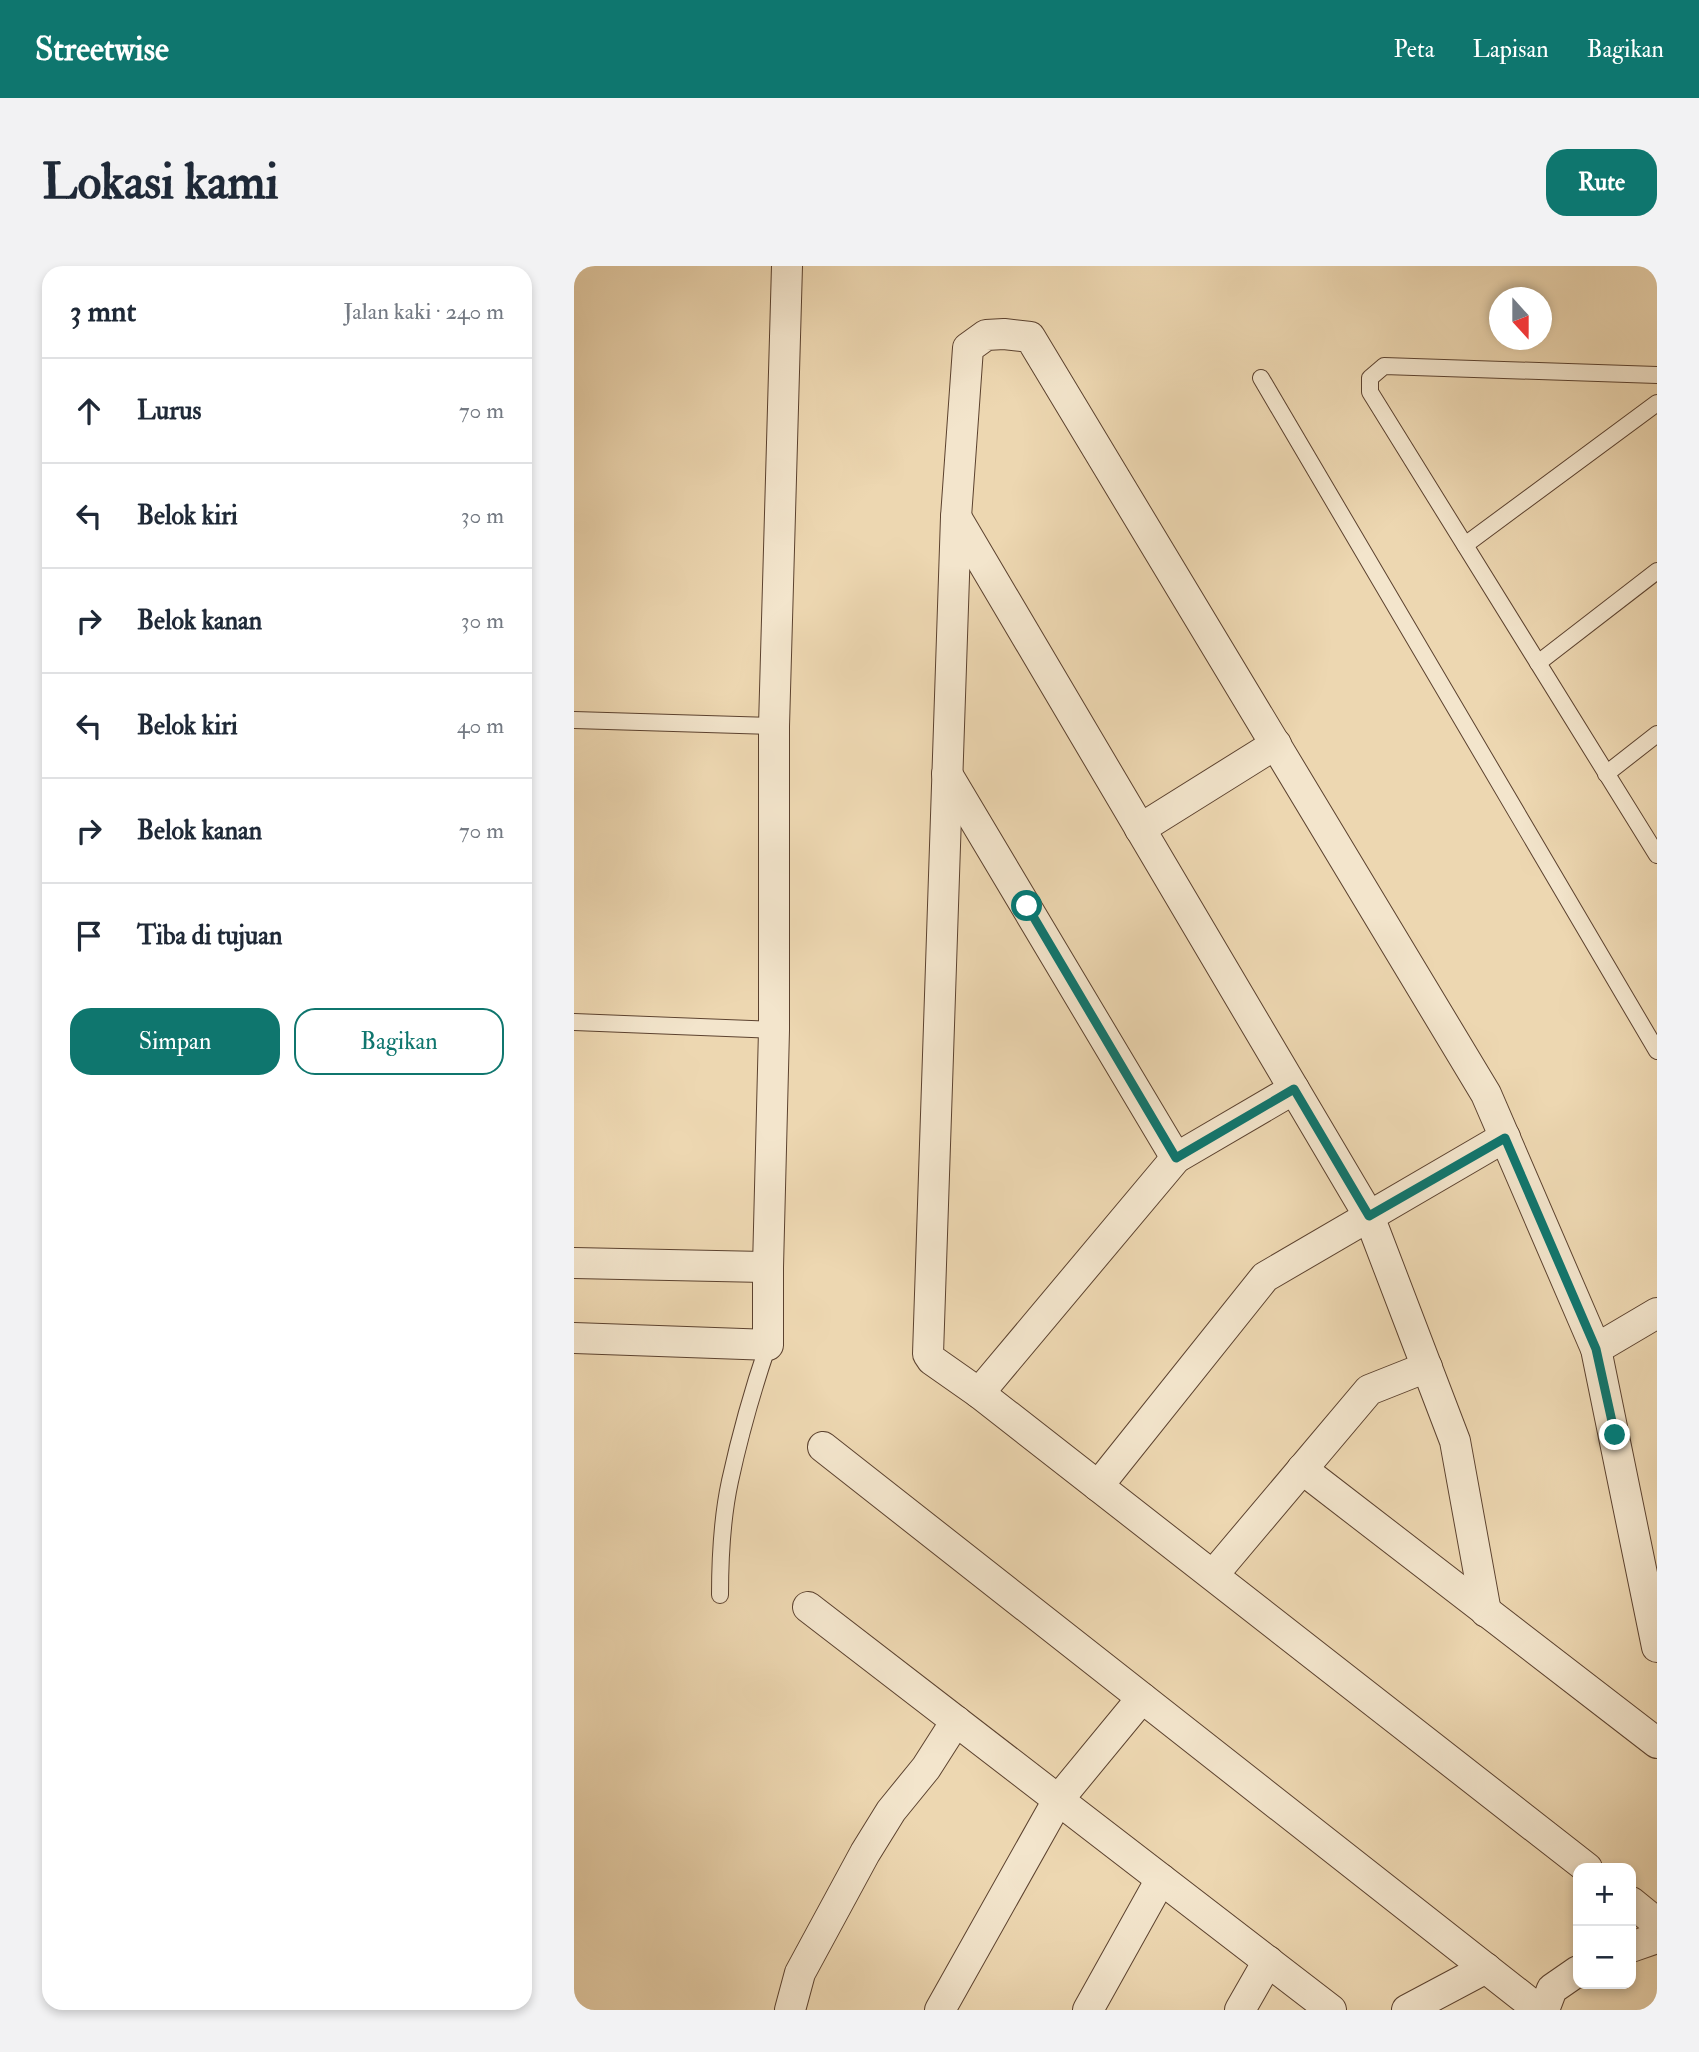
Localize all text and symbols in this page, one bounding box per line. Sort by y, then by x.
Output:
text: Streetwise [35,29,169,70]
text: Peta [1393,34,1435,65]
text: Lapisan [1473,34,1549,65]
text: Bagikan [1587,34,1664,65]
button: Rute [1546,149,1657,216]
text: Lokasi kami [42,152,279,213]
north arrow [1489,287,1552,350]
text: 3 mnt [70,293,136,330]
text: Jalan kaki · 240 m [344,297,504,326]
icon: ahead [70,392,108,430]
text: Lurus [137,395,201,427]
text: 70 m [459,396,504,425]
icon: left [70,497,108,535]
text: Belok kiri [137,500,238,532]
text: 30 m [461,501,504,530]
icon: right [70,602,108,640]
text: Belok kanan [137,605,262,637]
text: 30 m [461,606,504,635]
icon: left [70,707,108,745]
text: Belok kiri [137,710,238,742]
text: 40 m [457,711,504,740]
icon: right [70,812,108,850]
text: Belok kanan [137,815,262,847]
text: 70 m [459,816,504,845]
route start [1011,890,1042,921]
icon: arrive [70,917,108,955]
text: Tiba di tujuan [137,920,282,952]
button: Simpan [70,1008,280,1075]
button: Bagikan [294,1008,504,1075]
route end [1599,1419,1630,1450]
map controls [1573,1863,1636,1989]
button: + [1573,1863,1636,1926]
button: − [1573,1926,1636,1989]

